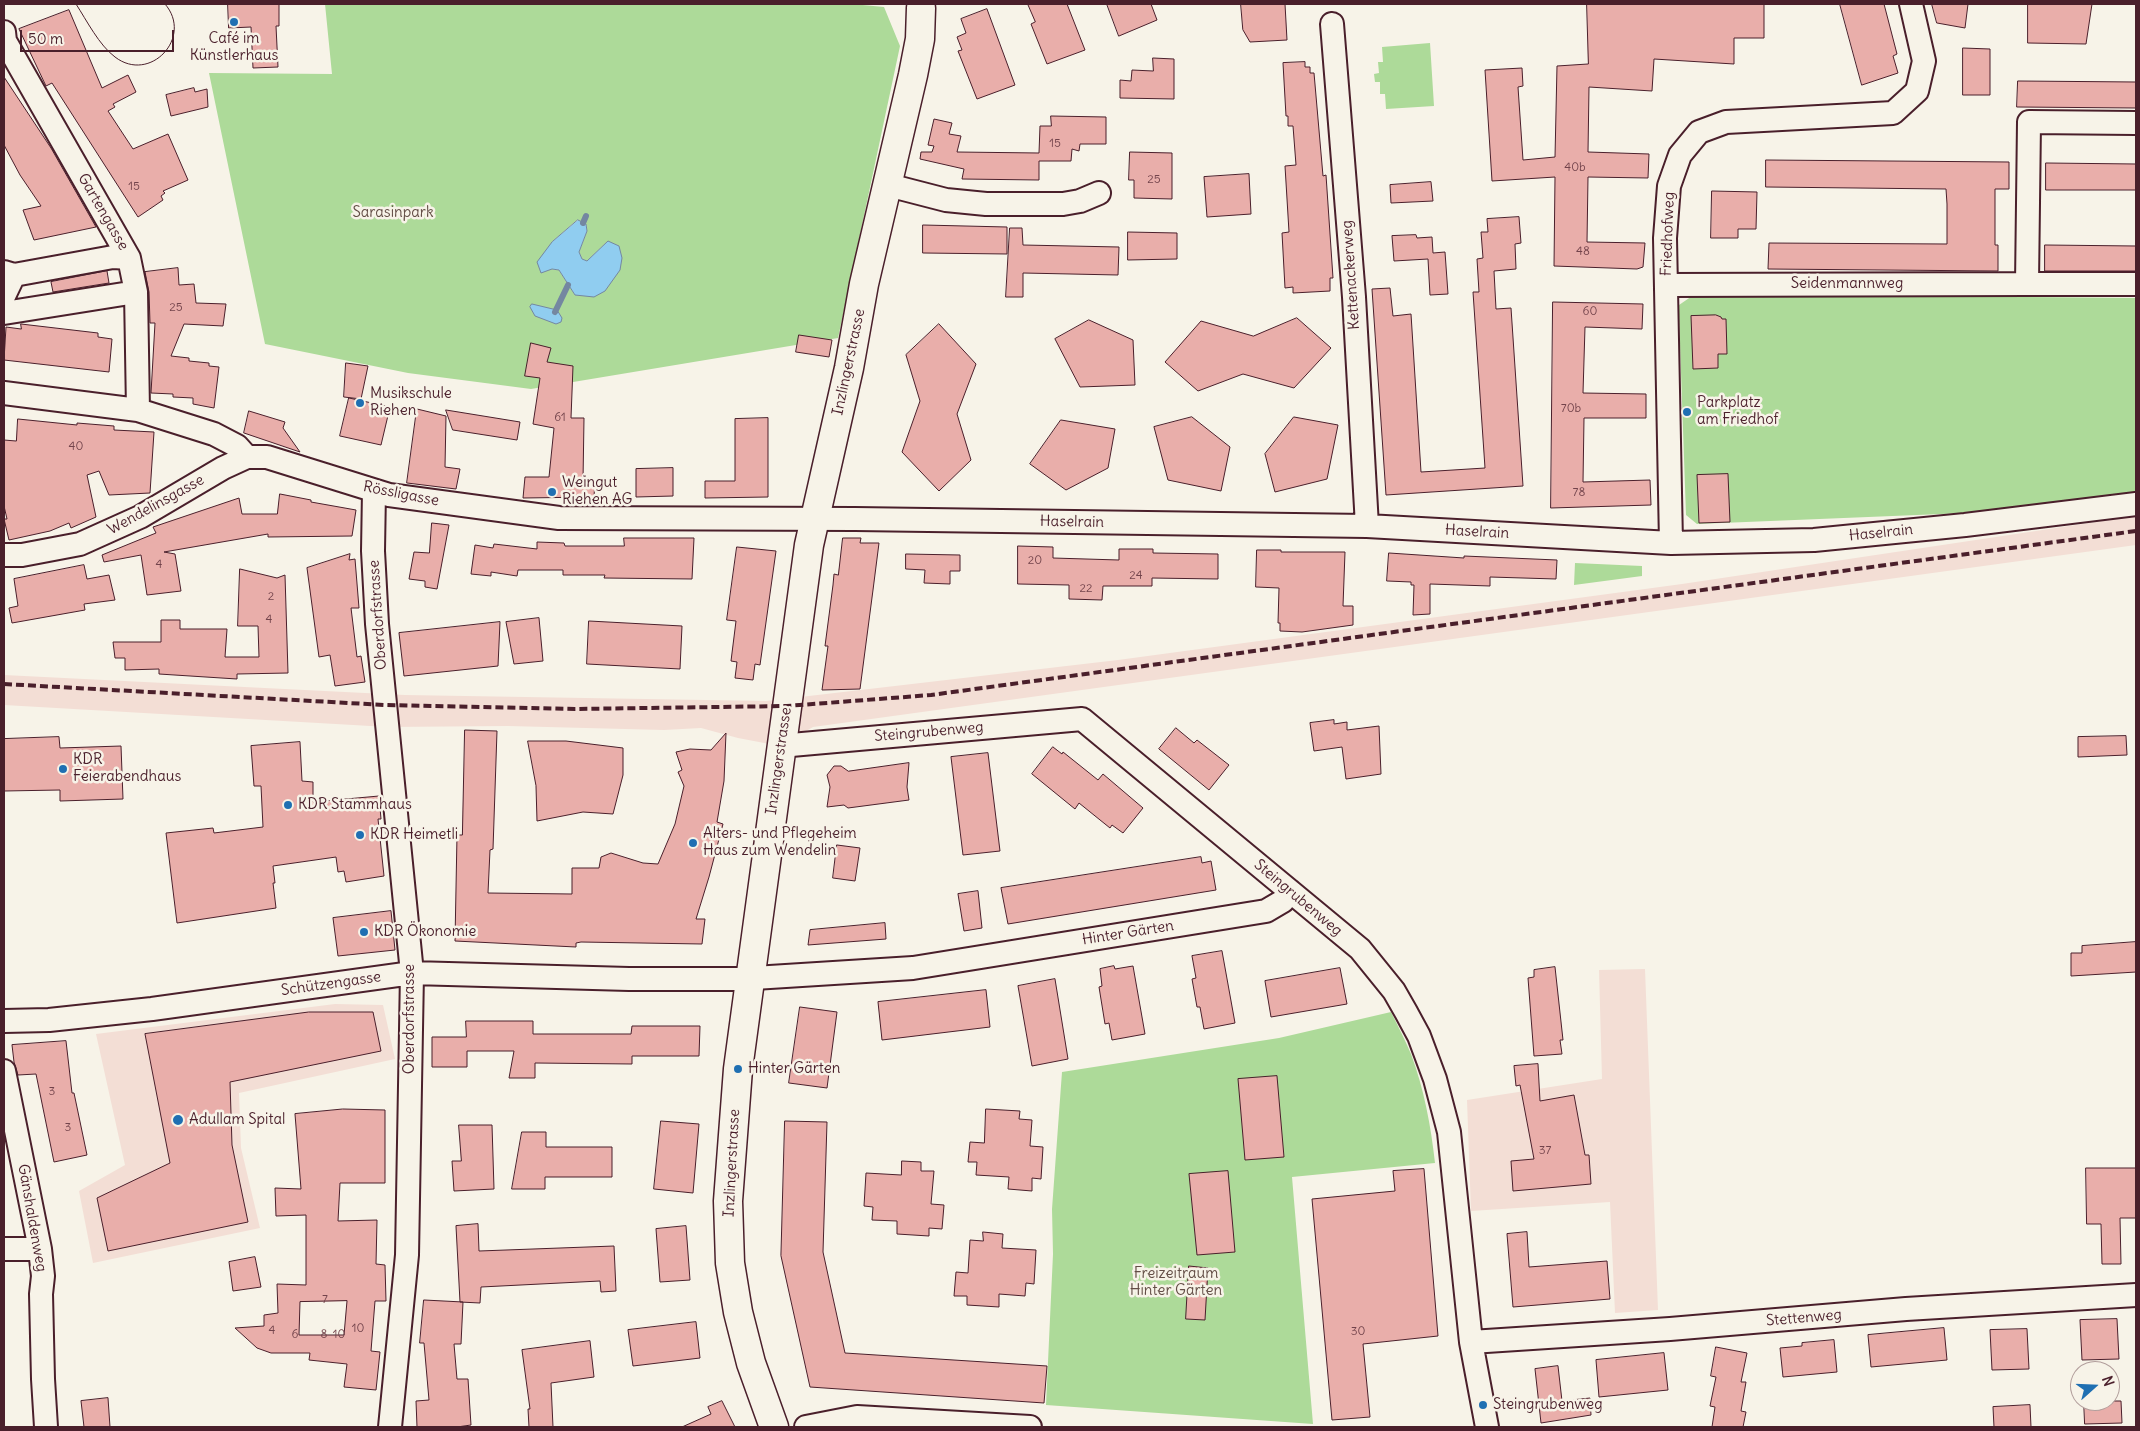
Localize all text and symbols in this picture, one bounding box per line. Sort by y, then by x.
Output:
marker: Café im Künstlerhaus [228,16,240,28]
scale bar [22,20,176,52]
text: 50 m [28,29,63,48]
place label: Café im Künstlerhaus [190,30,278,65]
house number: 15 [1049,137,1061,151]
house number: 40b [1564,161,1586,175]
street label: Gartengasse [74,170,132,254]
house number: 25 [1147,173,1161,187]
house number: 15 [128,180,140,194]
street label: Friedhofweg [1658,192,1678,276]
park label: Sarasinpark [352,204,434,222]
street label: Kettenackerweg [1338,220,1364,330]
house number: 48 [1576,245,1590,259]
street label: Seidenmannweg [1791,275,1903,293]
house number: 25 [169,301,183,315]
house number: 60 [1583,305,1597,319]
street label: Inzlingerstrasse [829,307,869,417]
place label: Musikschule Riehen [370,385,452,420]
place label: Parkplatz am Friedhof [1697,394,1778,429]
marker: Musikschule Riehen [354,397,366,409]
house number: 70b [1561,402,1581,416]
marker: Parkplatz am Friedhof [1681,406,1693,418]
house number: 61 [554,411,566,425]
house number: 40 [69,440,83,454]
street label: Wendelinsgasse [105,471,207,539]
place label: Weingut Riehen AG [562,474,632,509]
street label: Rössligasse [362,478,440,510]
marker: Weingut Riehen AG [546,486,558,498]
house number: 78 [1573,486,1585,500]
street label: Haselrain [1040,512,1104,532]
street label: Haselrain [1444,521,1510,543]
street label: Haselrain [1848,521,1914,545]
house number: 20 [1028,554,1042,568]
house number: 4 [156,558,162,572]
street label: Oberdorfstrasse [365,559,391,671]
house number: 24 [1129,569,1143,583]
house number: 22 [1079,582,1093,596]
house number: 2 [268,590,274,604]
house number: 4 [266,613,272,627]
street label: Inzlingerstrasse [763,706,795,816]
street label: Steingrubenweg [874,718,984,746]
place label: KDR Feierabendhaus [73,751,181,786]
marker: KDR Feierabendhaus [57,763,69,775]
place label: KDR Stammhaus [298,796,412,814]
marker: KDR Stammhaus [282,799,294,811]
place label: Alters- und Pflegeheim Haus zum Wendelin [703,825,857,860]
place label: KDR Heimetli [370,826,458,844]
marker: KDR Heimetli [354,829,366,841]
marker: Alters- und Pflegeheim Haus zum Wendelin [687,837,699,849]
street label: Steingrubenweg [1250,856,1346,940]
street label: Hinter Gärten [1081,917,1175,949]
place label: KDR Ökonomie [374,923,476,941]
marker: KDR Ökonomie [358,926,370,938]
street label: Oberdorfstrasse [401,964,419,1074]
street label: Schützengasse [280,968,382,1000]
place label: Hinter Gärten [748,1060,841,1078]
marker: Hinter Gärten [732,1063,744,1075]
house number: 3 [49,1085,55,1099]
street label: Inzlingerstrasse [720,1108,744,1218]
place label: Adullam Spital [189,1111,285,1129]
marker: Adullam Spital [171,1113,185,1127]
house number: 3 [65,1121,71,1135]
house number: 37 [1539,1144,1551,1158]
street label: Gänshaldenweg [14,1163,50,1273]
park label: Freizeitraum Hinter Gärten [1130,1265,1222,1300]
house number: 7 [322,1293,328,1307]
street label: Stettenweg [1765,1306,1843,1330]
house number: 10 [352,1322,364,1336]
house number: 4 [269,1324,275,1338]
house number: 30 [1351,1325,1365,1339]
house number: 6 [292,1328,298,1342]
house number: 8 [321,1328,327,1342]
house number: 10 [333,1328,345,1342]
north arrow [2070,1361,2120,1411]
text: N [2098,1374,2118,1389]
place label: Steingrubenweg [1493,1396,1603,1414]
marker: Steingrubenweg [1477,1399,1489,1411]

